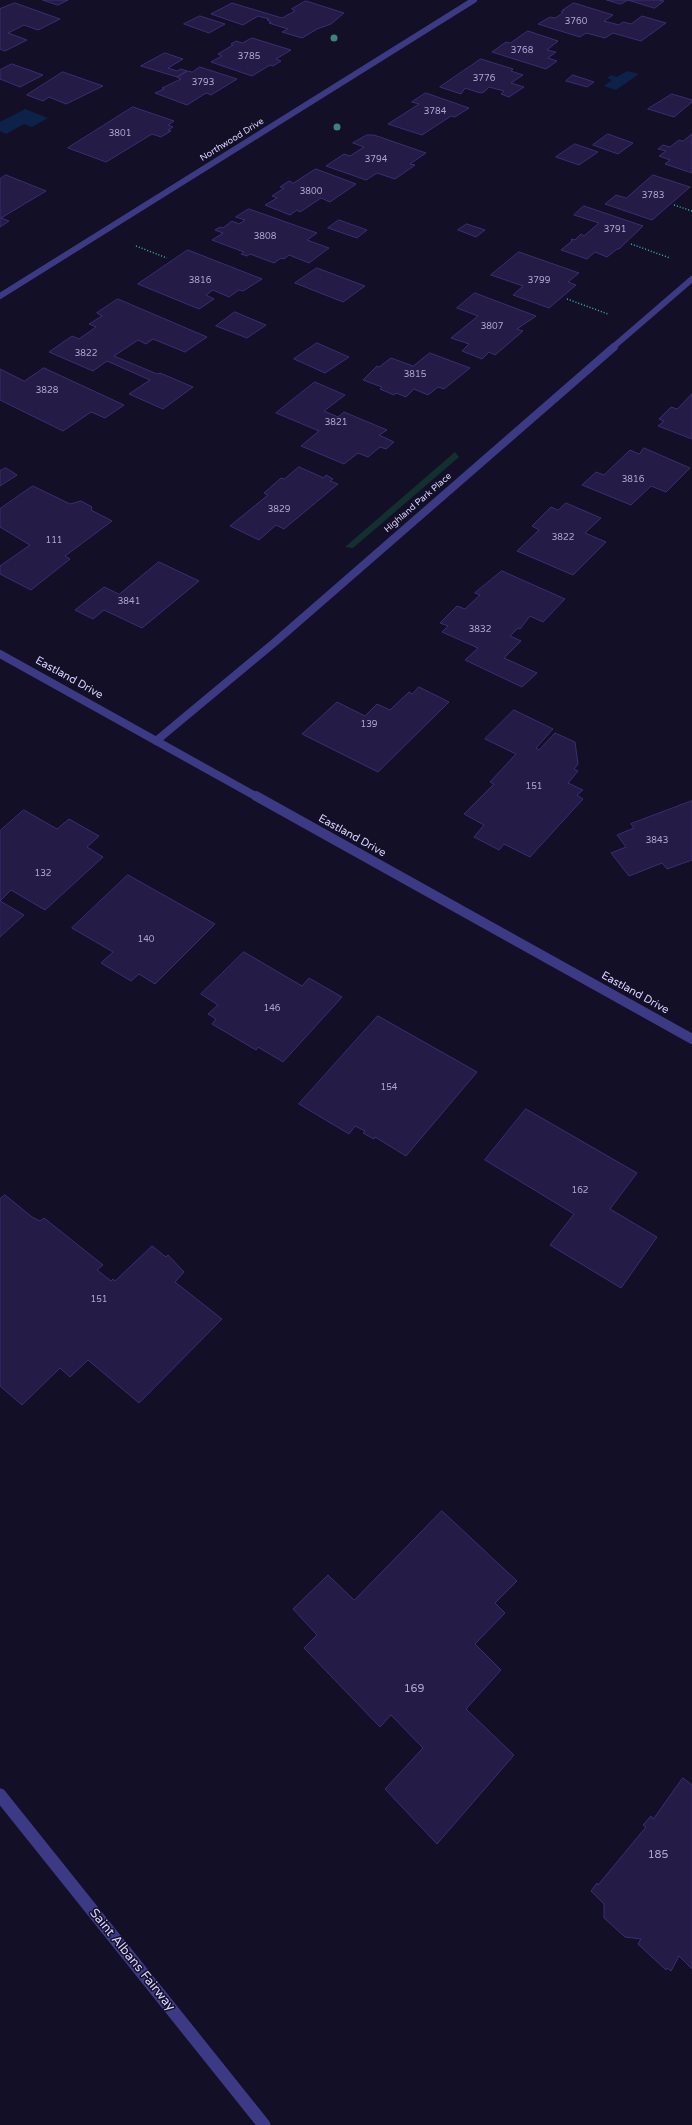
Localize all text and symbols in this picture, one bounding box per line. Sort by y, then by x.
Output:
house number: 3760 [565,17,587,27]
house number: 3768 [511,46,533,56]
house number: 3785 [238,52,260,62]
house number: 3776 [473,74,495,84]
house number: 3793 [192,78,214,88]
house number: 3784 [424,107,446,117]
street label: Northwood Drive [198,116,266,164]
house number: 3801 [109,129,131,139]
house number: 3794 [365,155,387,165]
house number: 3800 [300,187,322,197]
house number: 3783 [642,191,664,201]
house number: 3791 [604,225,626,235]
house number: 3808 [254,232,276,242]
house number: 3816 [189,276,211,286]
house number: 3799 [528,276,550,286]
house number: 3807 [481,322,503,332]
house number: 3822 [75,349,97,359]
house number: 3815 [404,370,426,380]
house number: 3828 [36,386,58,396]
house number: 3821 [325,418,347,428]
street label: Highland Park Place [382,471,454,535]
house number: 3816 [622,475,644,485]
house number: 3829 [268,505,290,515]
house number: 3822 [552,533,574,543]
house number: 111 [46,536,62,546]
house number: 3841 [118,597,140,607]
house number: 3832 [469,625,491,635]
street label: Eastland Drive [33,654,105,702]
house number: 139 [361,720,377,730]
house number: 151 [526,782,542,792]
street label: Eastland Drive [316,812,388,860]
house number: 3843 [646,836,668,846]
house number: 132 [35,869,51,879]
house number: 140 [138,935,154,945]
street label: Eastland Drive [599,969,671,1017]
house number: 146 [264,1004,280,1014]
house number: 154 [381,1083,397,1093]
house number: 162 [572,1186,588,1196]
house number: 151 [91,1295,107,1305]
house number: 169 [404,1682,424,1696]
house number: 185 [648,1848,668,1862]
street label: Saint Albans Fairway [86,1906,178,2014]

